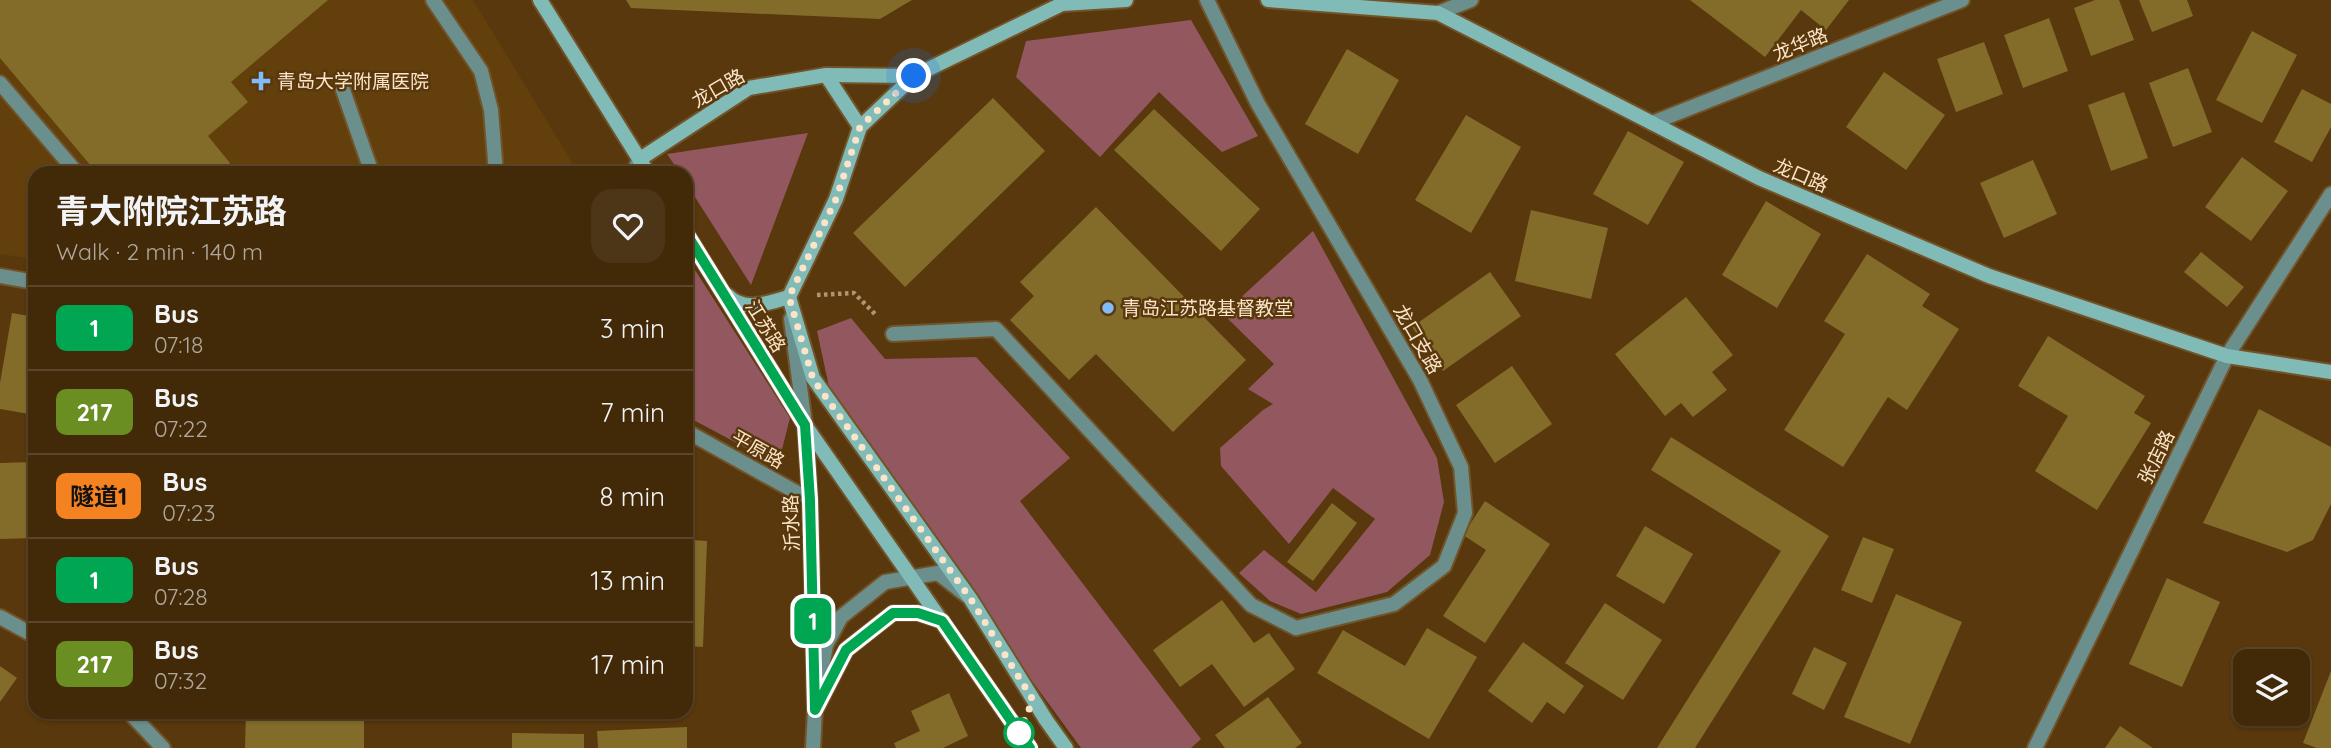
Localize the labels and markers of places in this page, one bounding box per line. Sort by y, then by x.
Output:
place label: 青岛大学附属医院 [277,69,429,93]
marker: 青岛大学附属医院 [251,71,271,91]
place label: 青岛江苏路基督教堂 [1122,296,1293,320]
marker: 青岛江苏路基督教堂 [1100,300,1116,316]
unlabelled marker [1004,718,1034,748]

